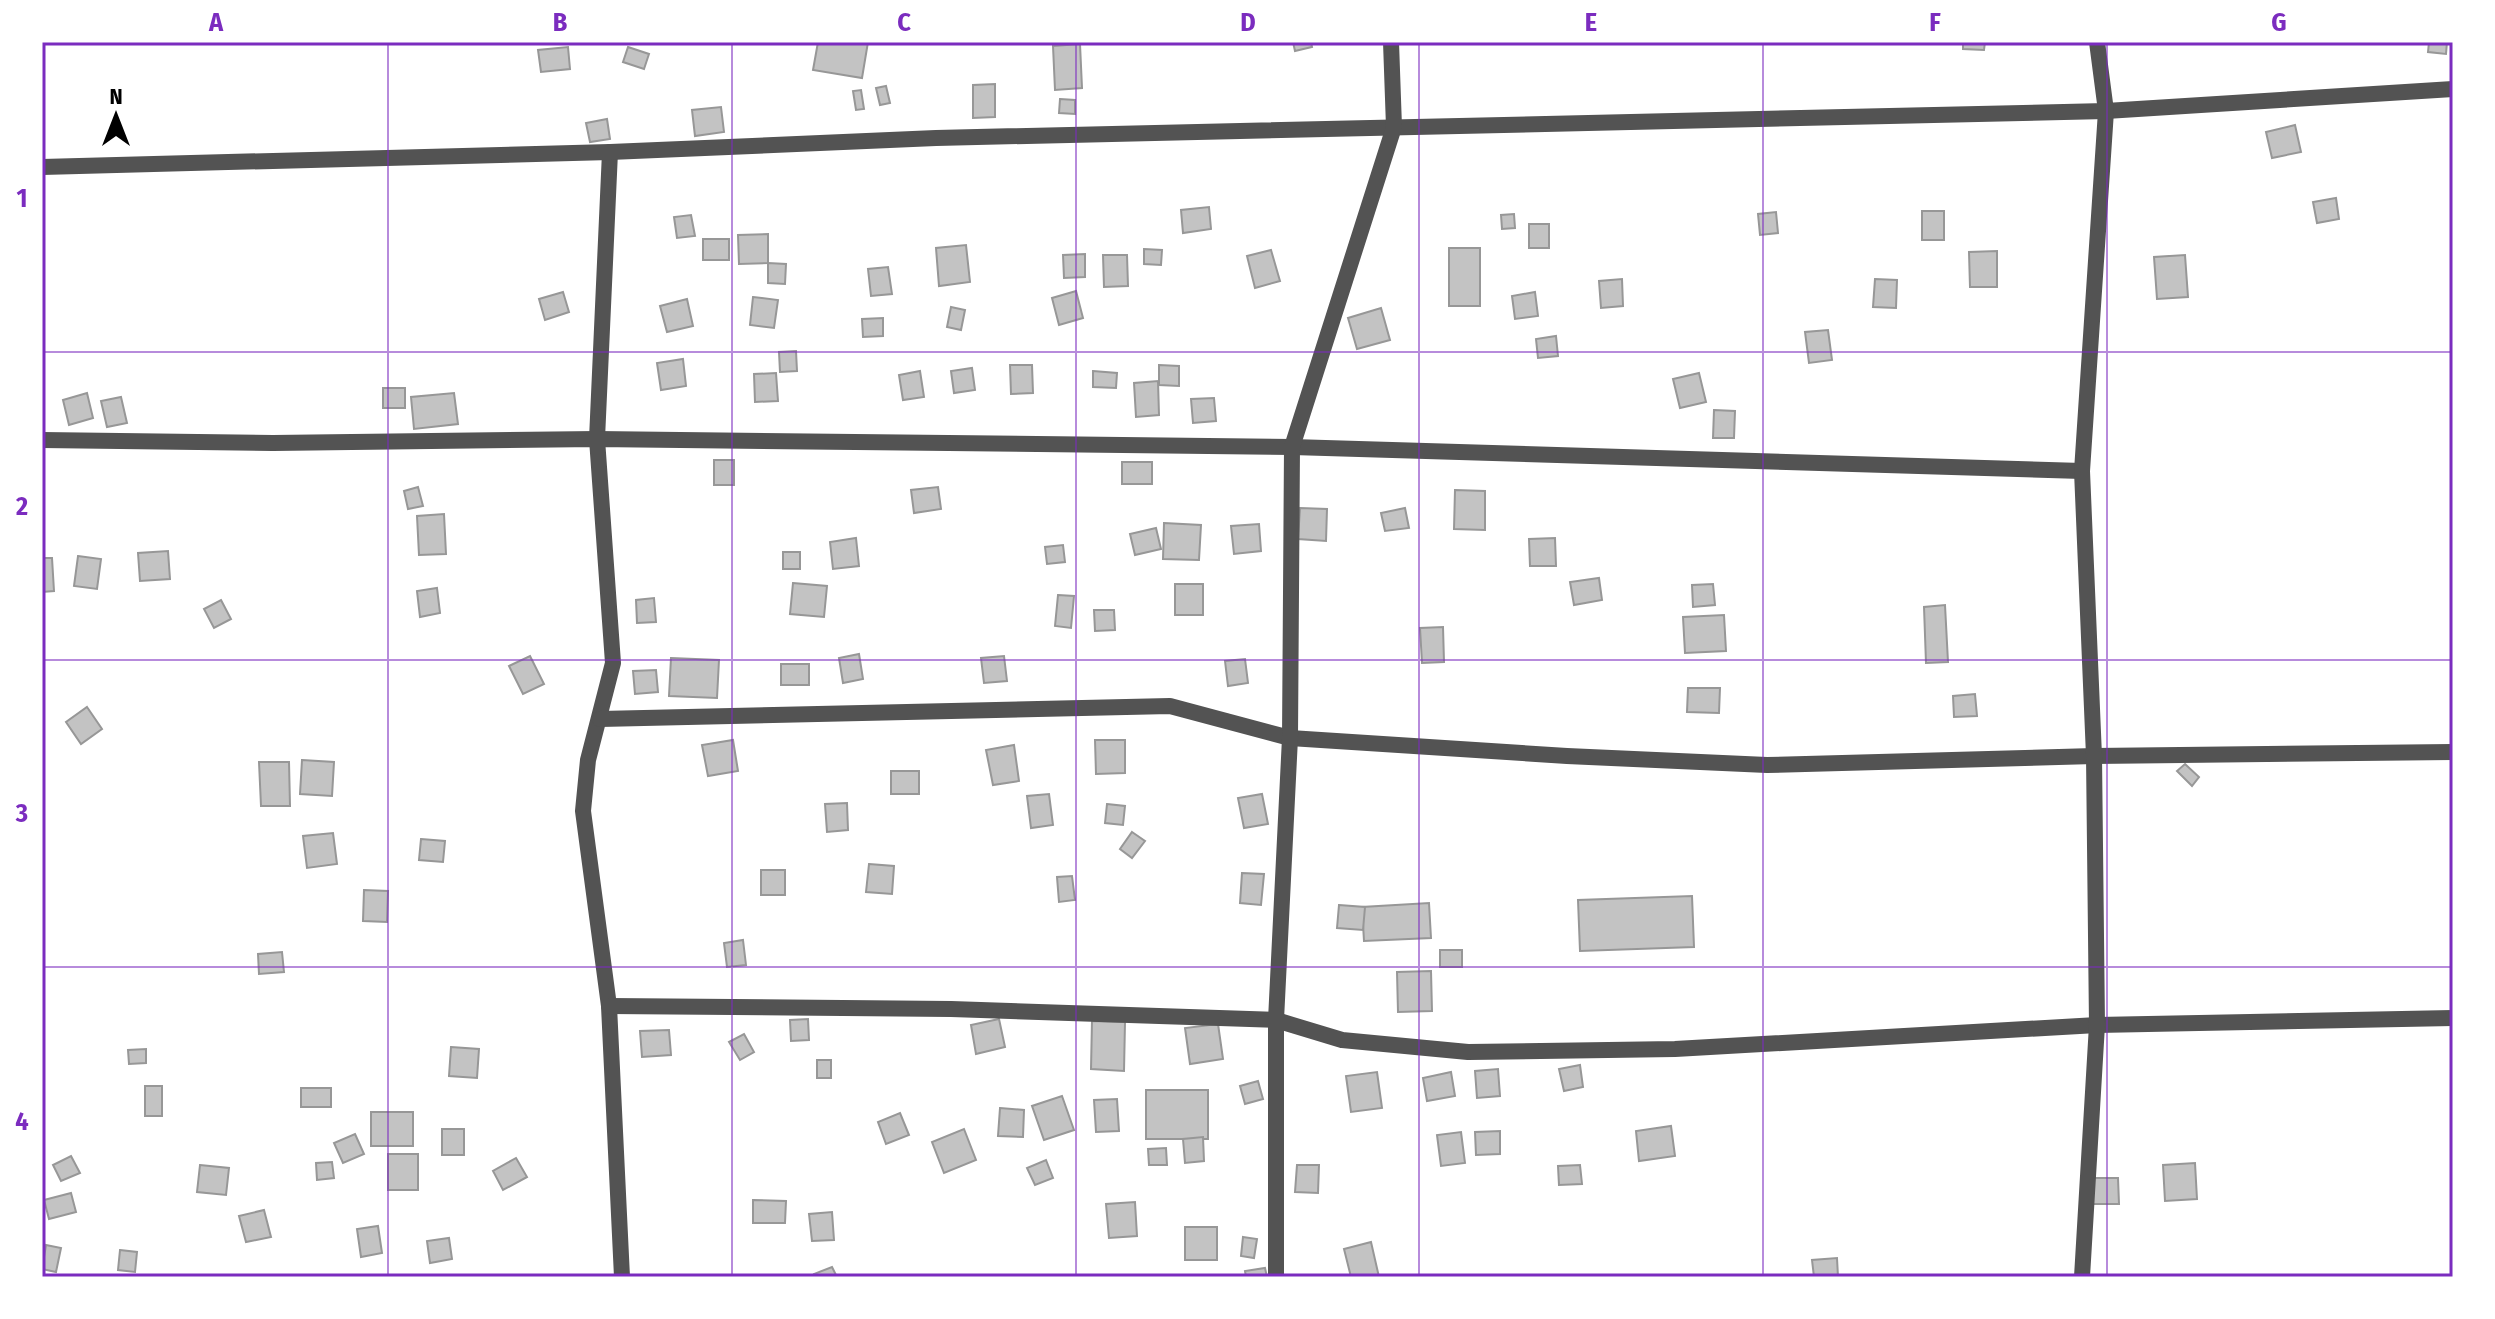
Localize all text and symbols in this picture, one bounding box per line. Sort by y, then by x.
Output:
text: A [208,7,224,38]
text: B [553,7,568,38]
text: C [897,7,911,38]
text: D [1240,7,1256,38]
text: E [1585,7,1597,38]
text: F [1929,7,1941,38]
text: G [2271,7,2287,38]
north arrow [76,76,156,156]
text: N [109,83,123,110]
text: 1 [17,183,28,214]
text: 2 [15,491,28,522]
text: 3 [15,798,28,829]
text: 4 [15,1106,29,1137]

